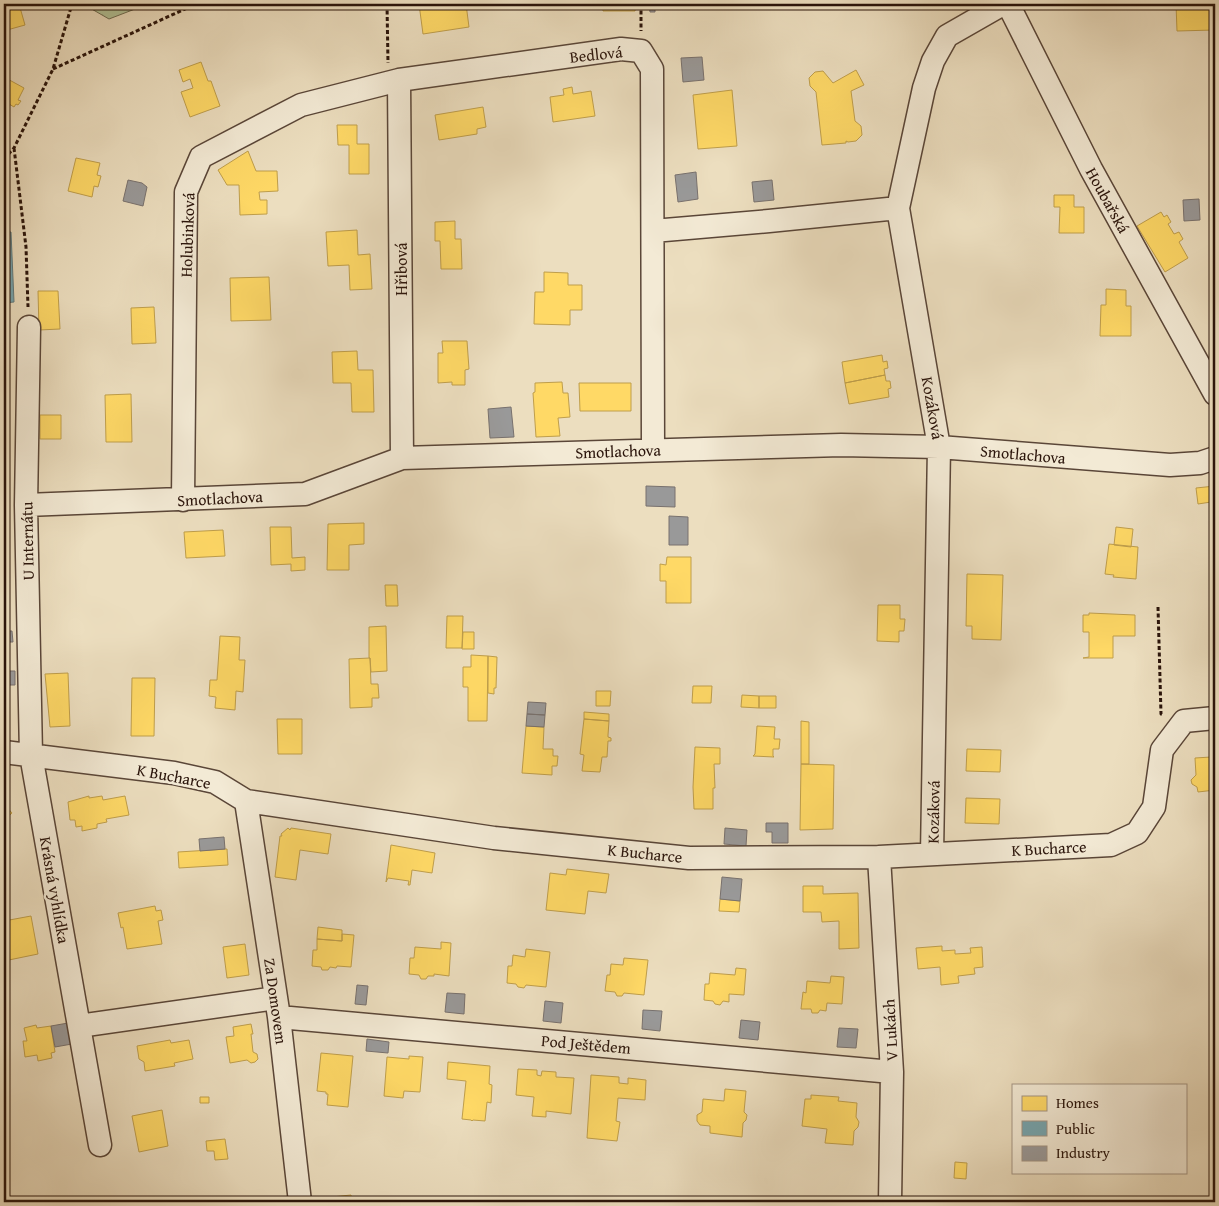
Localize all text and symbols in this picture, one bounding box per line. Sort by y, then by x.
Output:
street label: Bedlová [568,39,624,69]
street label: Houbařská [1080,163,1136,238]
street label: Holubinková [174,192,200,278]
street label: Hřibová [389,242,413,296]
street label: Kozáková [916,375,950,442]
street label: Smotlachova [575,437,662,464]
street label: Smotlachova [979,438,1067,470]
street label: Smotlachova [177,484,264,512]
street label: U Internátu [14,501,40,580]
street label: K Bucharce [135,757,213,795]
street label: Kozáková [920,780,946,844]
street label: K Bucharce [1011,834,1087,862]
street label: Krásná vyhlídka [34,835,76,946]
street label: K Bucharce [606,837,684,869]
street label: Za Domovem [258,956,294,1046]
street label: V Lukách [876,998,904,1062]
street label: Pod Ještědem [540,1028,632,1060]
legend [1012,1084,1186,1174]
text: Homes [1056,1092,1099,1113]
text: Public [1056,1118,1095,1139]
text: Industry [1056,1142,1111,1163]

